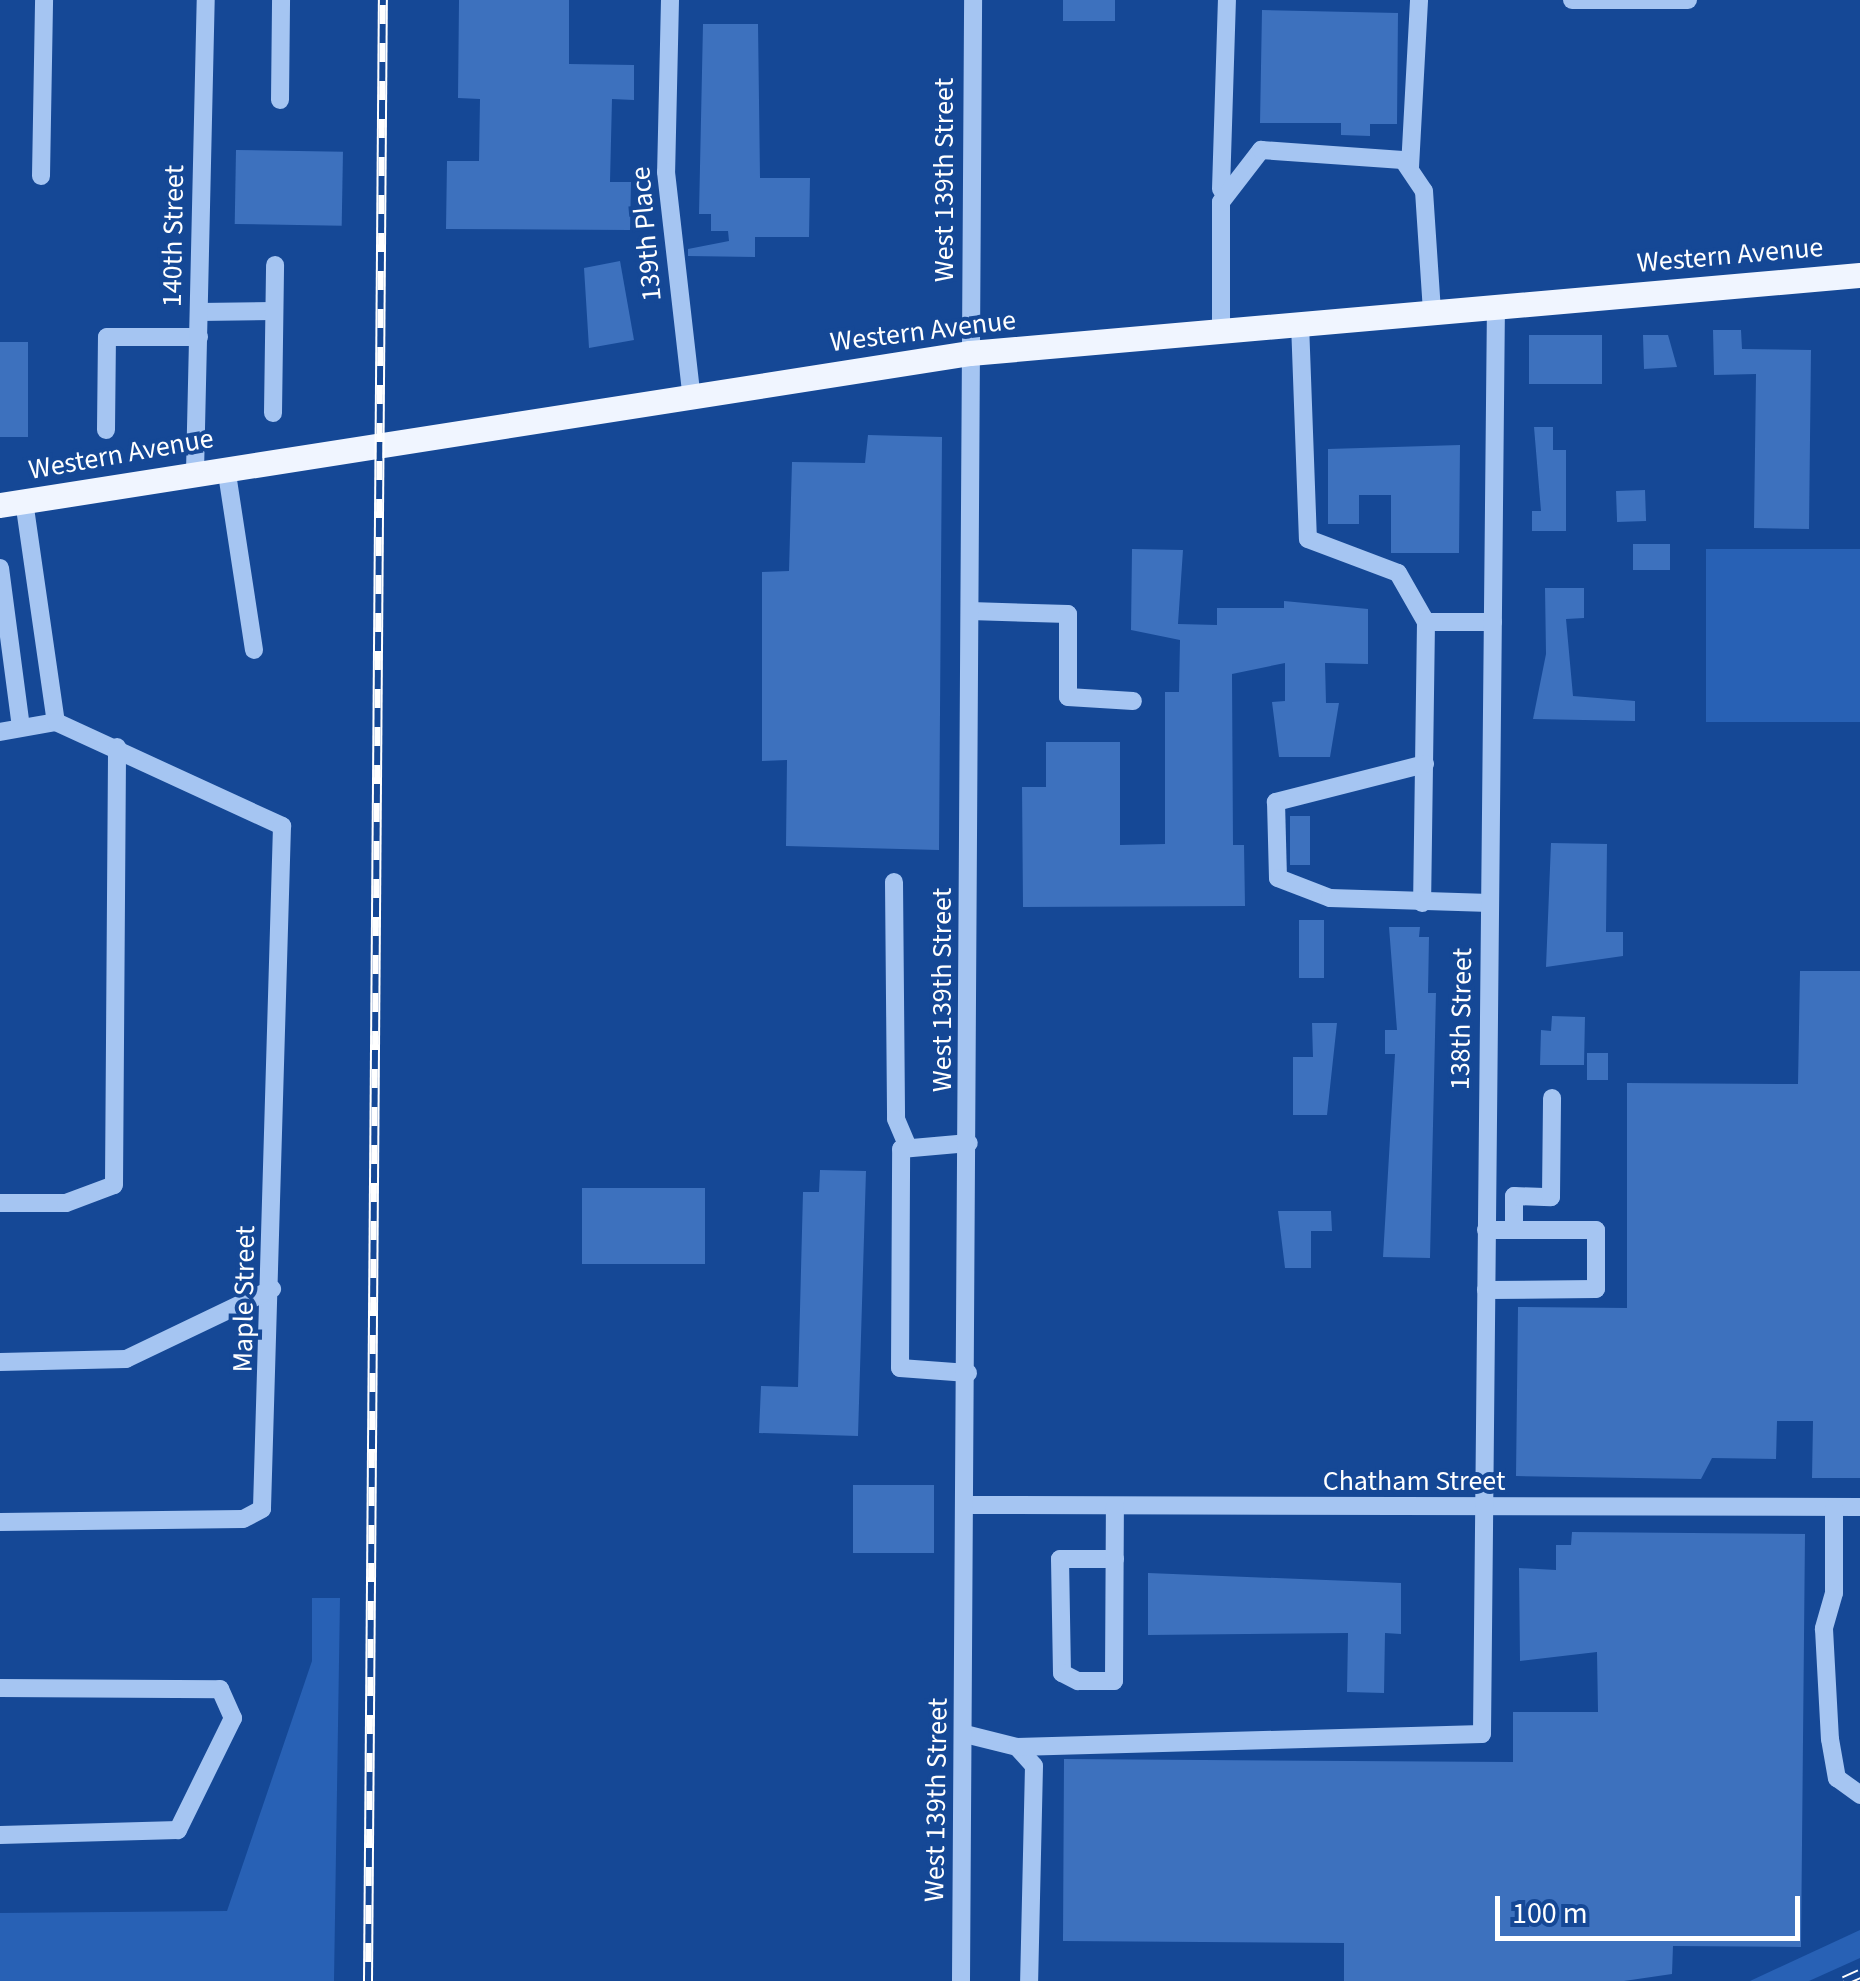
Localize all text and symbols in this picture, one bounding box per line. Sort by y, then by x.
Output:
street label: West 139th Street [927,78,961,282]
street label: 140th Street [155,165,191,307]
street label: 139th Place [623,165,669,303]
street label: Western Avenue [1635,230,1825,280]
street label: Western Avenue [828,303,1018,359]
street label: Western Avenue [26,421,216,487]
street label: West 139th Street [925,888,959,1092]
street label: 138th Street [1443,948,1479,1090]
street label: Maple Street [226,1225,262,1373]
street label: Chatham Street [1323,1464,1505,1498]
street label: West 139th Street [917,1698,955,1902]
scale bar [1500,1876,1805,1938]
text: 100 m [1512,1892,1588,1935]

